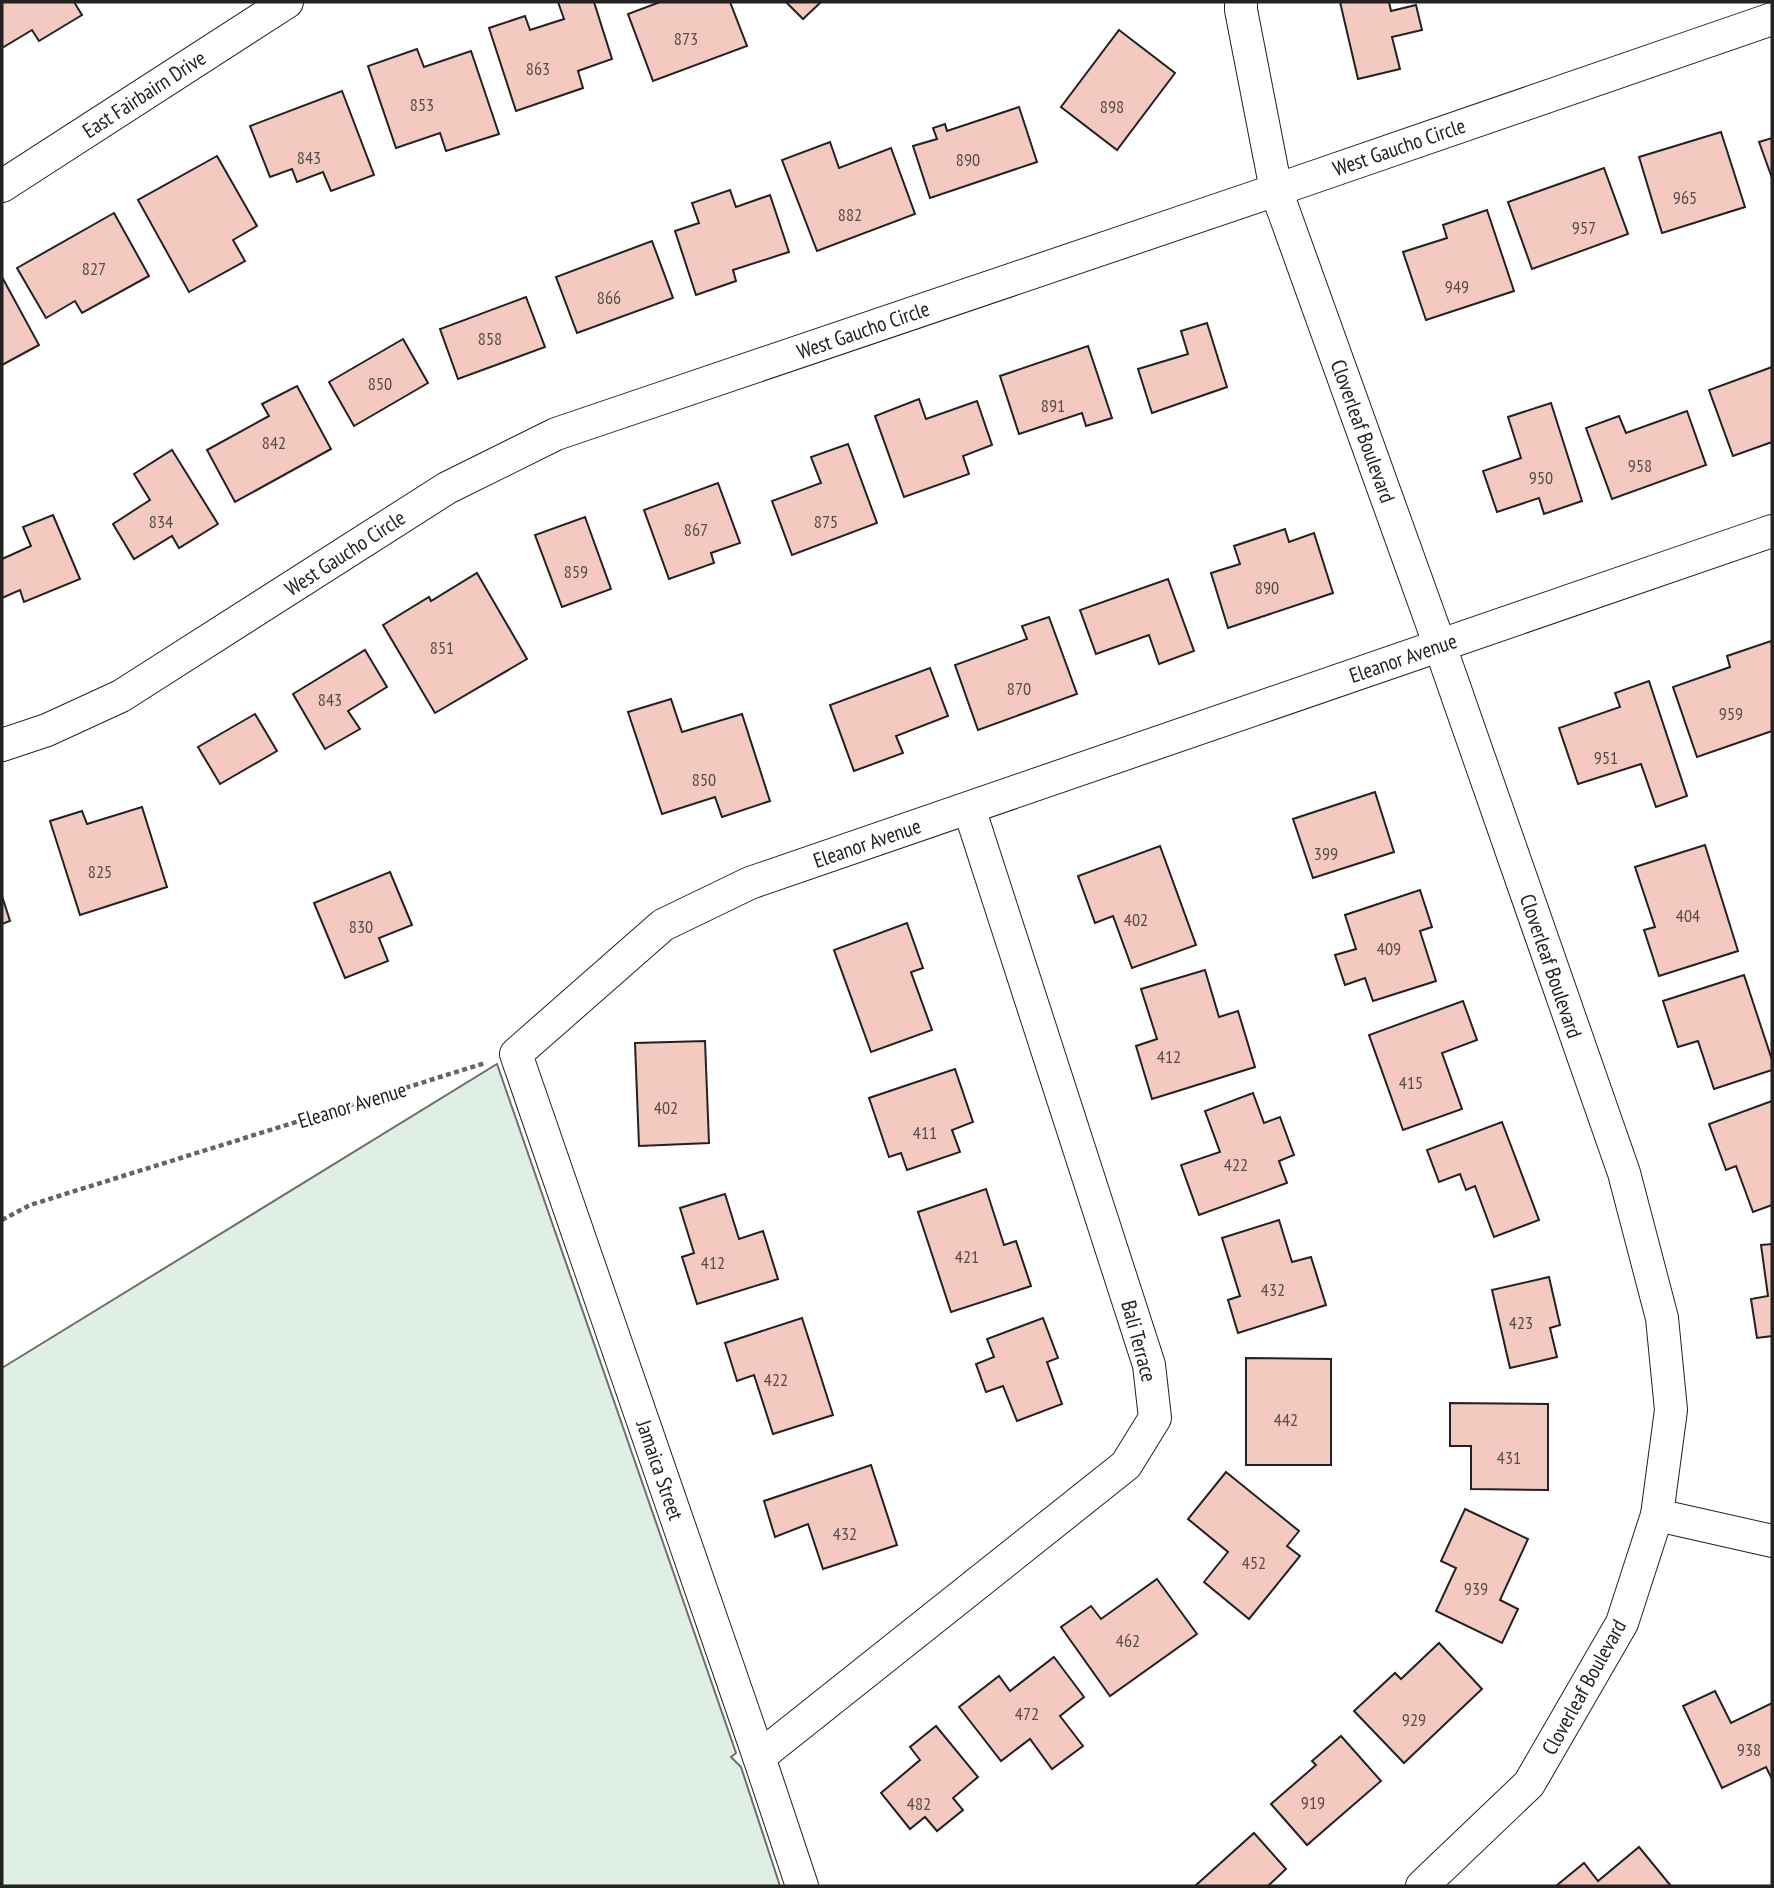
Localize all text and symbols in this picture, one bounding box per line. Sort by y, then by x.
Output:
house number: 873 [674,27,698,50]
street label: East Fairbairn Drive [77,44,211,144]
house number: 863 [526,57,550,80]
house number: 853 [410,93,434,116]
house number: 898 [1100,95,1124,118]
street label: West Gaucho Circle [1329,112,1469,182]
house number: 843 [297,146,321,169]
house number: 890 [956,148,980,171]
house number: 965 [1673,186,1697,209]
house number: 882 [838,203,862,226]
house number: 957 [1572,216,1596,239]
house number: 827 [82,257,106,280]
house number: 949 [1445,275,1469,298]
house number: 866 [597,286,621,309]
street label: West Gaucho Circle [793,295,933,365]
house number: 858 [478,327,502,350]
street label: Cloverleaf Boulevard [1325,356,1401,506]
house number: 850 [368,372,392,395]
house number: 891 [1041,394,1065,417]
house number: 842 [262,431,286,454]
house number: 958 [1628,454,1652,477]
house number: 950 [1529,466,1553,489]
street label: West Gaucho Circle [280,504,410,602]
house number: 834 [149,510,173,533]
house number: 875 [814,510,838,533]
house number: 867 [684,518,708,541]
house number: 859 [564,560,588,583]
house number: 890 [1255,576,1279,599]
street label: Eleanor Avenue [1346,627,1460,689]
house number: 851 [430,636,454,659]
house number: 870 [1007,677,1031,700]
house number: 843 [318,688,342,711]
house number: 959 [1719,702,1743,725]
house number: 951 [1594,746,1618,769]
house number: 850 [692,768,716,791]
street label: Eleanor Avenue [810,812,924,874]
house number: 399 [1314,842,1338,865]
house number: 825 [88,860,112,883]
street label: Cloverleaf Boulevard [1514,890,1588,1042]
house number: 404 [1676,904,1700,927]
house number: 402 [1124,908,1148,931]
house number: 830 [349,915,373,938]
house number: 409 [1377,937,1401,960]
house number: 412 [1157,1045,1181,1068]
house number: 415 [1399,1071,1423,1094]
street label: Eleanor Avenue [294,1076,410,1134]
house number: 402 [654,1096,678,1119]
house number: 411 [913,1121,937,1144]
house number: 422 [1224,1153,1248,1176]
house number: 421 [955,1245,979,1268]
house number: 412 [701,1251,725,1274]
house number: 432 [1261,1278,1285,1301]
street label: Bali Terrace [1115,1297,1163,1385]
house number: 423 [1509,1311,1533,1334]
house number: 422 [764,1368,788,1391]
house number: 442 [1274,1408,1298,1431]
street label: Jamaica Street [630,1416,690,1524]
house number: 431 [1497,1446,1521,1469]
house number: 432 [833,1522,857,1545]
house number: 452 [1242,1551,1266,1574]
house number: 939 [1464,1577,1488,1600]
street label: Cloverleaf Boulevard [1536,1615,1632,1759]
house number: 462 [1116,1629,1140,1652]
house number: 472 [1015,1702,1039,1725]
house number: 929 [1402,1708,1426,1731]
house number: 938 [1737,1738,1761,1761]
house number: 919 [1301,1791,1325,1814]
house number: 482 [907,1792,931,1815]

